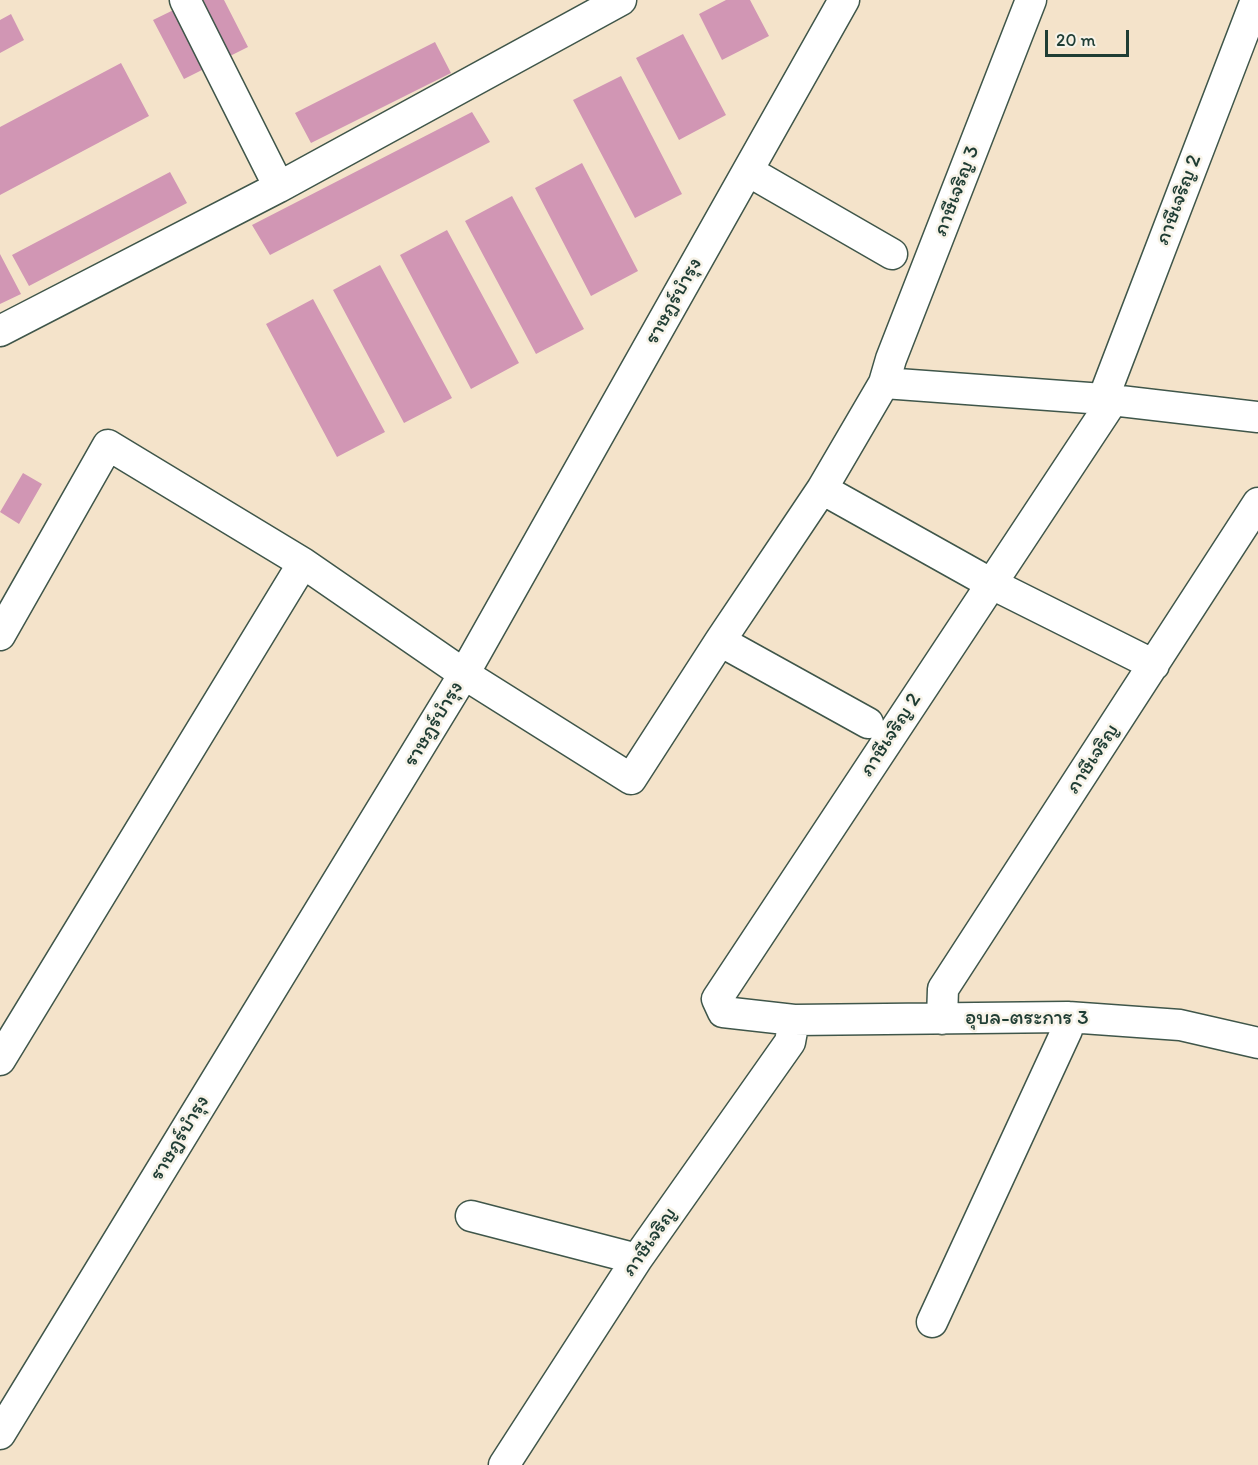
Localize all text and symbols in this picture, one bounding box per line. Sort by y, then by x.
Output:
scale bar [1048,18,1132,56]
text: 20 m [1056,29,1096,51]
street label: ภาษีเจริญ 3 [928,142,986,240]
street label: ภาษีเจริญ 2 [1150,151,1208,249]
street label: ราษฎร์บำรุง [640,253,708,349]
street label: ราษฎร์บำรุง [399,677,469,771]
street label: ภาษีเจริญ 2 [855,689,927,781]
street label: ภาษีเจริญ [1061,719,1125,799]
street label: อุบล-ตระการ 3 [965,1006,1089,1032]
street label: ราษฎร์บำรุง [145,1091,215,1185]
street label: ภาษีเจริญ [617,1203,683,1281]

